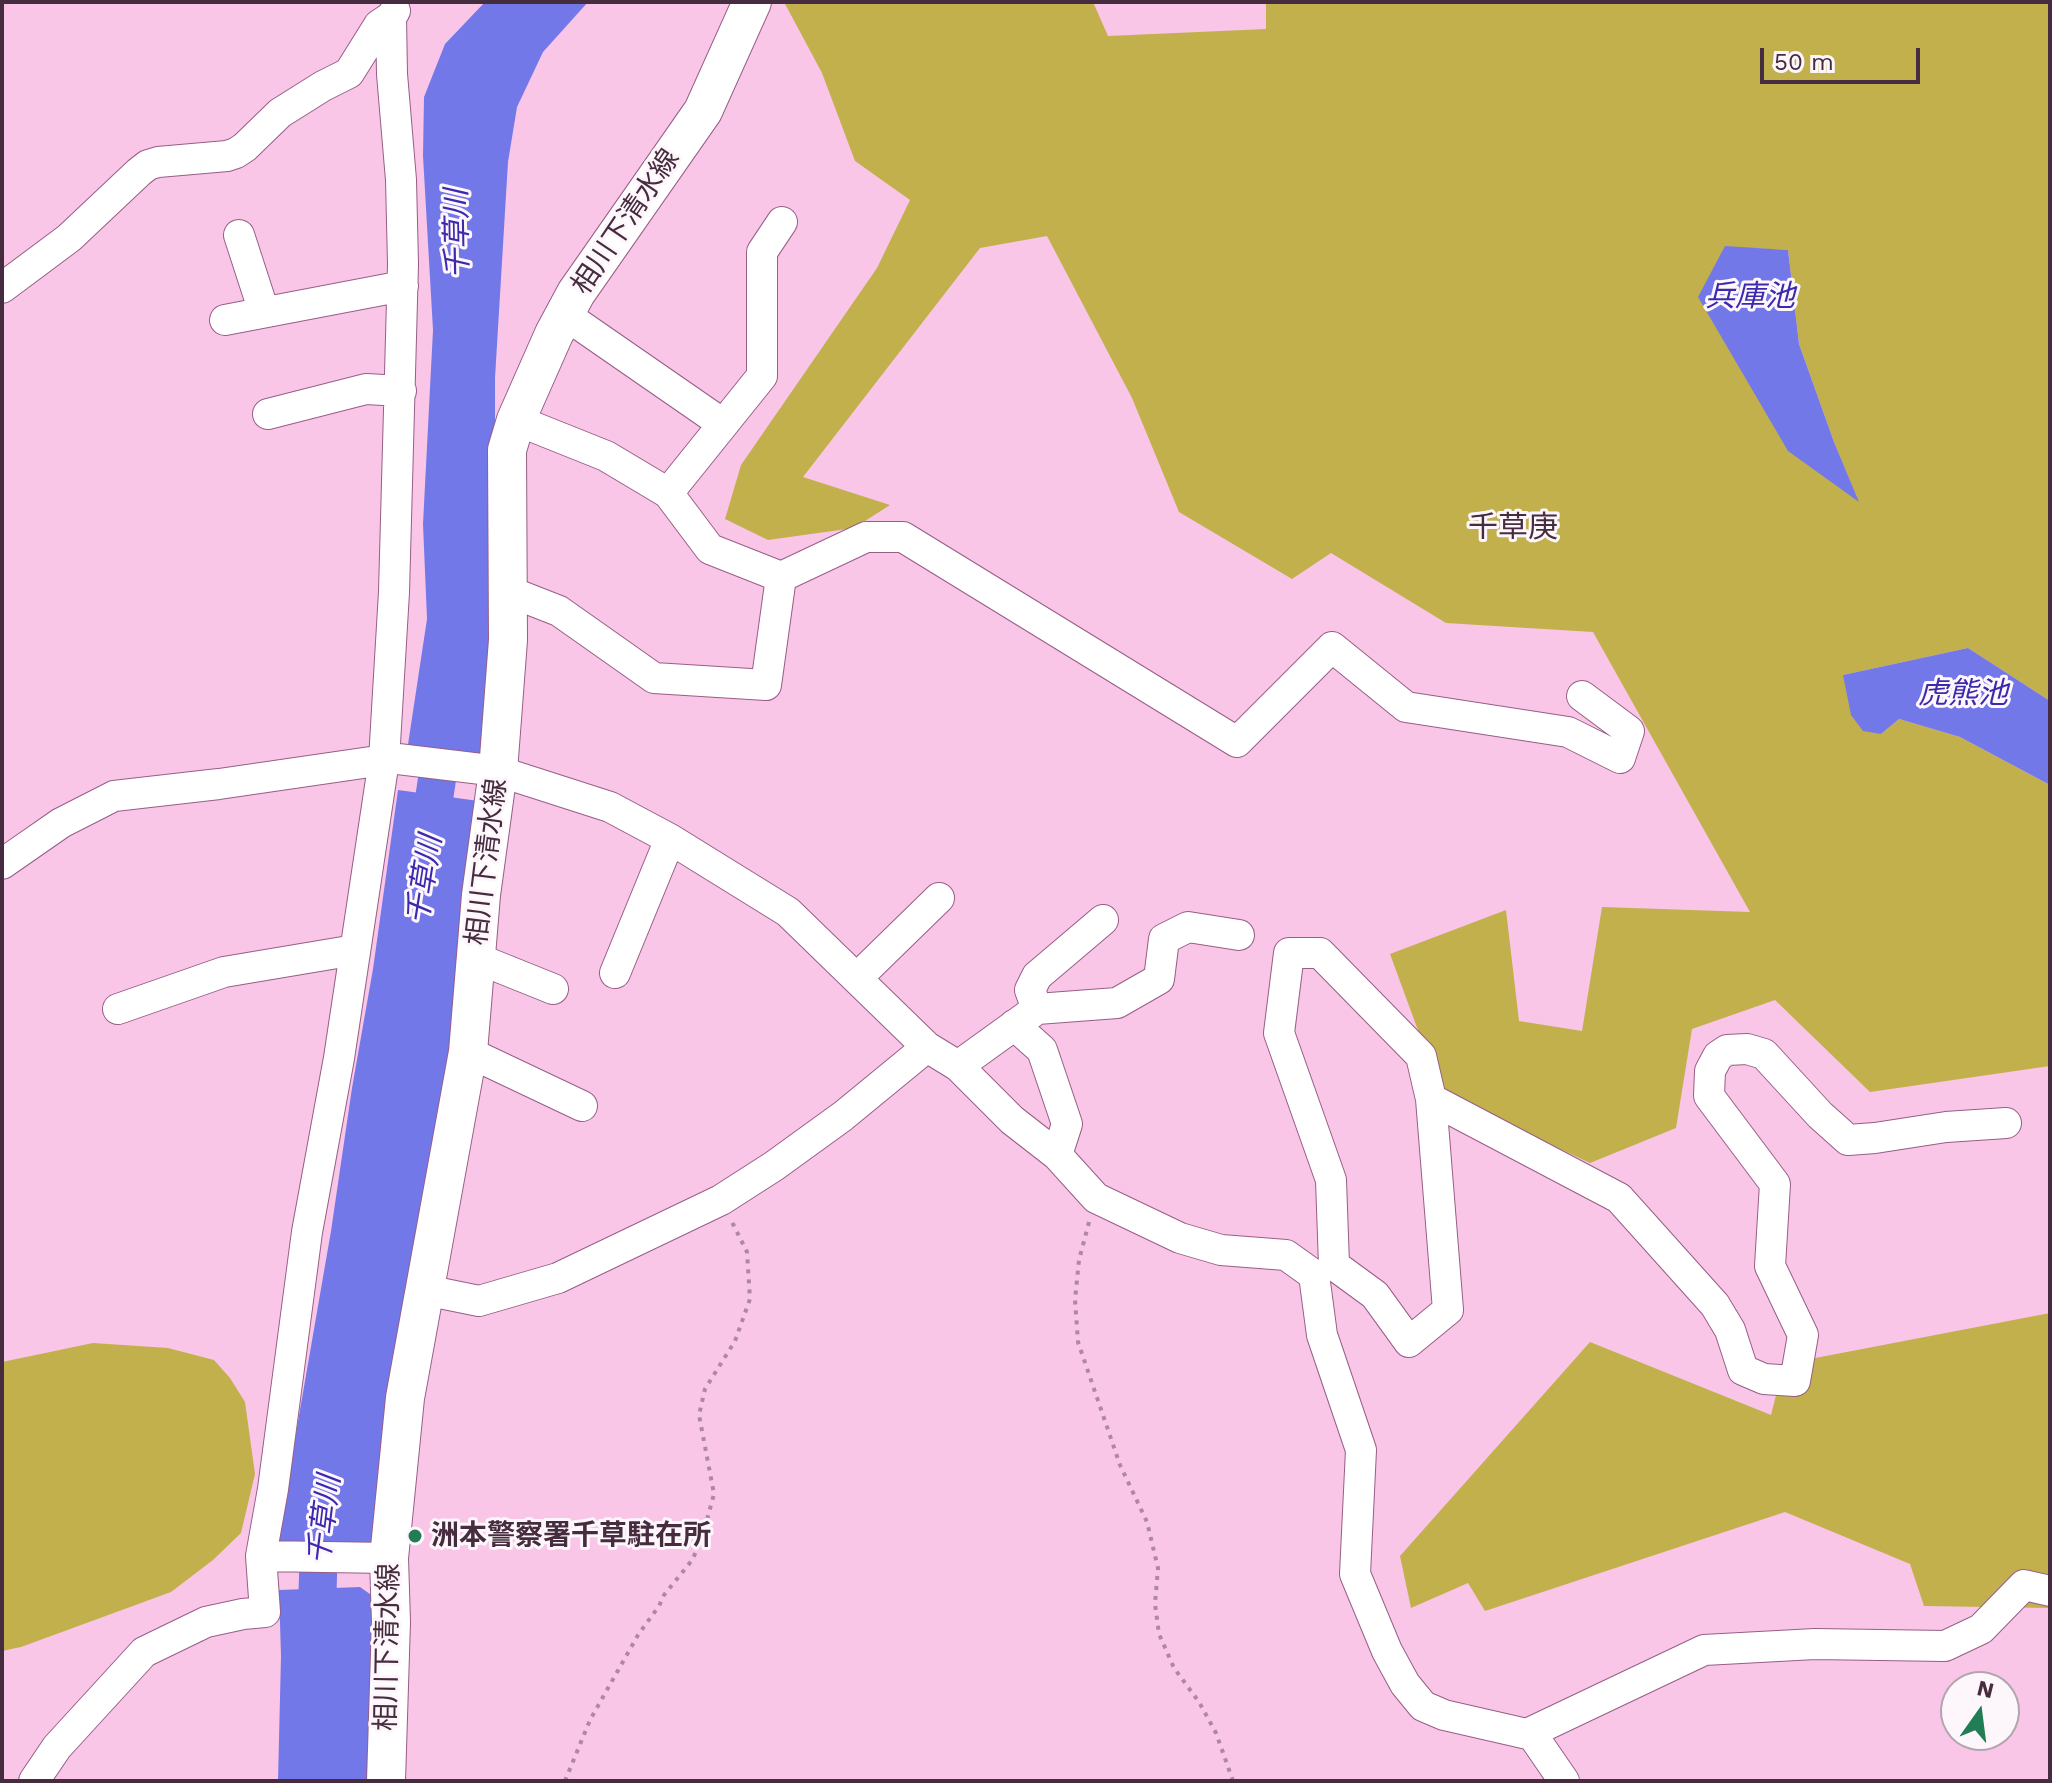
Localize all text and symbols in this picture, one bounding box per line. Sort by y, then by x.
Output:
scale bar [1764,32,1924,82]
text: 50 m [1774,48,1834,76]
street label: 相川下清水線 [565,143,687,301]
water label: 千草川 [439,189,477,279]
water label: 兵庫池 [1705,279,1795,315]
district label: 千草庚 [1468,510,1558,546]
water label: 虎熊池 [1918,676,2008,712]
street label: 相川下清水線 [460,777,514,947]
water label: 千草川 [400,833,450,927]
water label: 千草川 [302,1473,348,1567]
place label: 洲本警察署千草駐在所 [431,1519,711,1553]
marker: 洲本警察署千草駐在所 [406,1527,424,1545]
street label: 相川下清水線 [370,1563,406,1731]
north arrow [1940,1671,2020,1751]
text: N [1975,1675,1996,1703]

